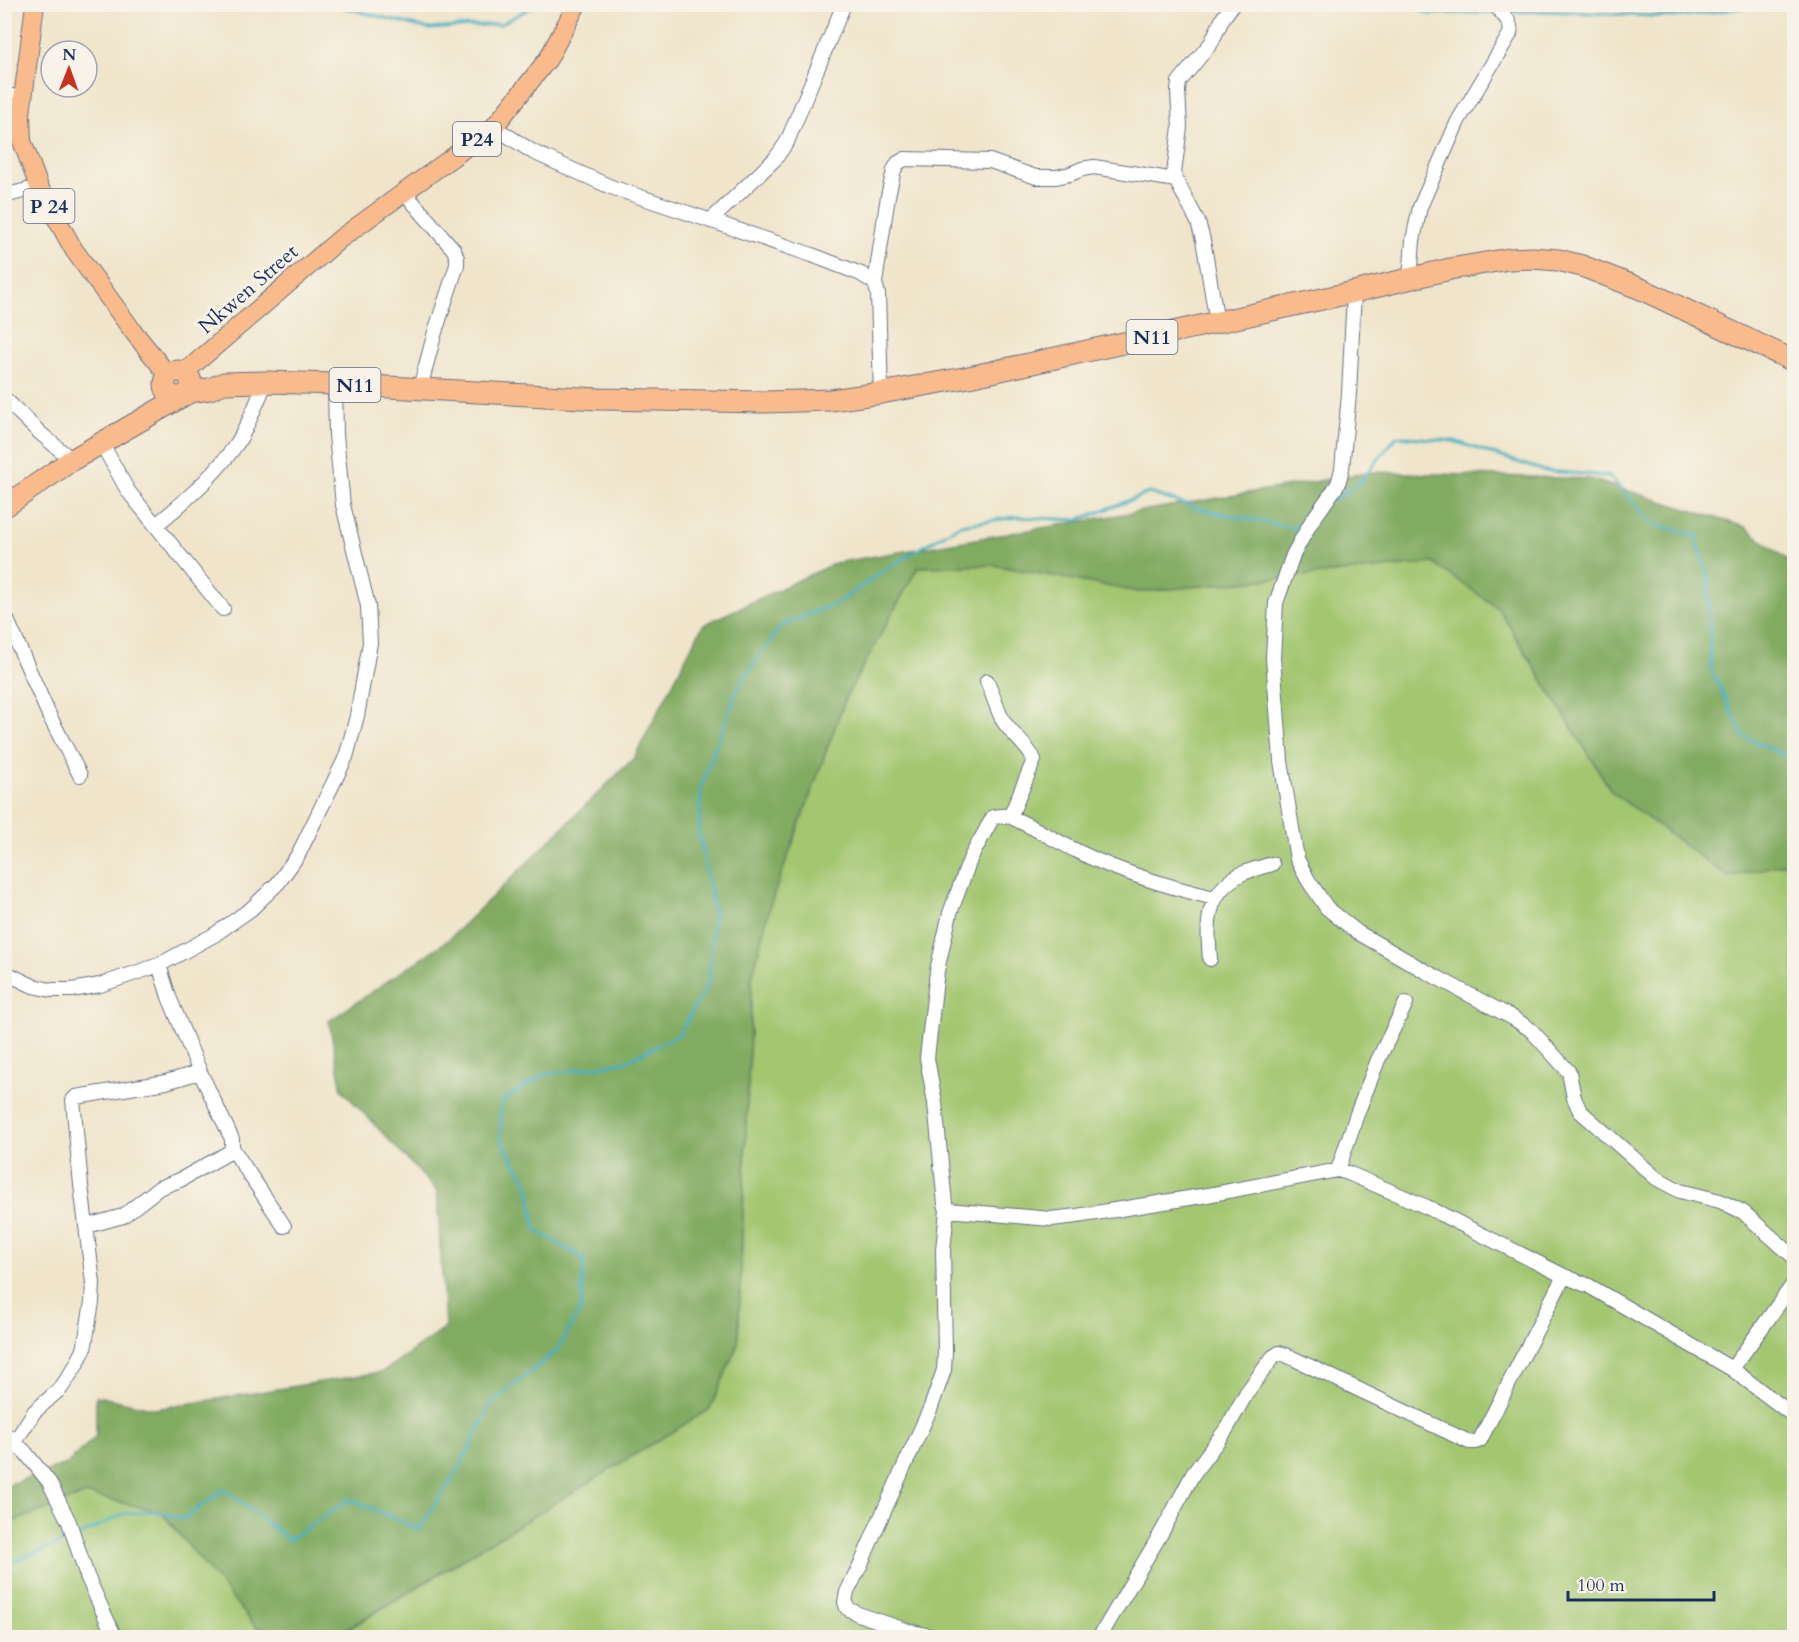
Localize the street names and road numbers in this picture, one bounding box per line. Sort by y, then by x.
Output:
road number: P24 [453,122,501,156]
road number: P 24 [23,189,74,223]
street label: Nkwen Street [192,238,305,341]
road number: N11 [1126,320,1178,354]
road number: N11 [330,368,380,402]

